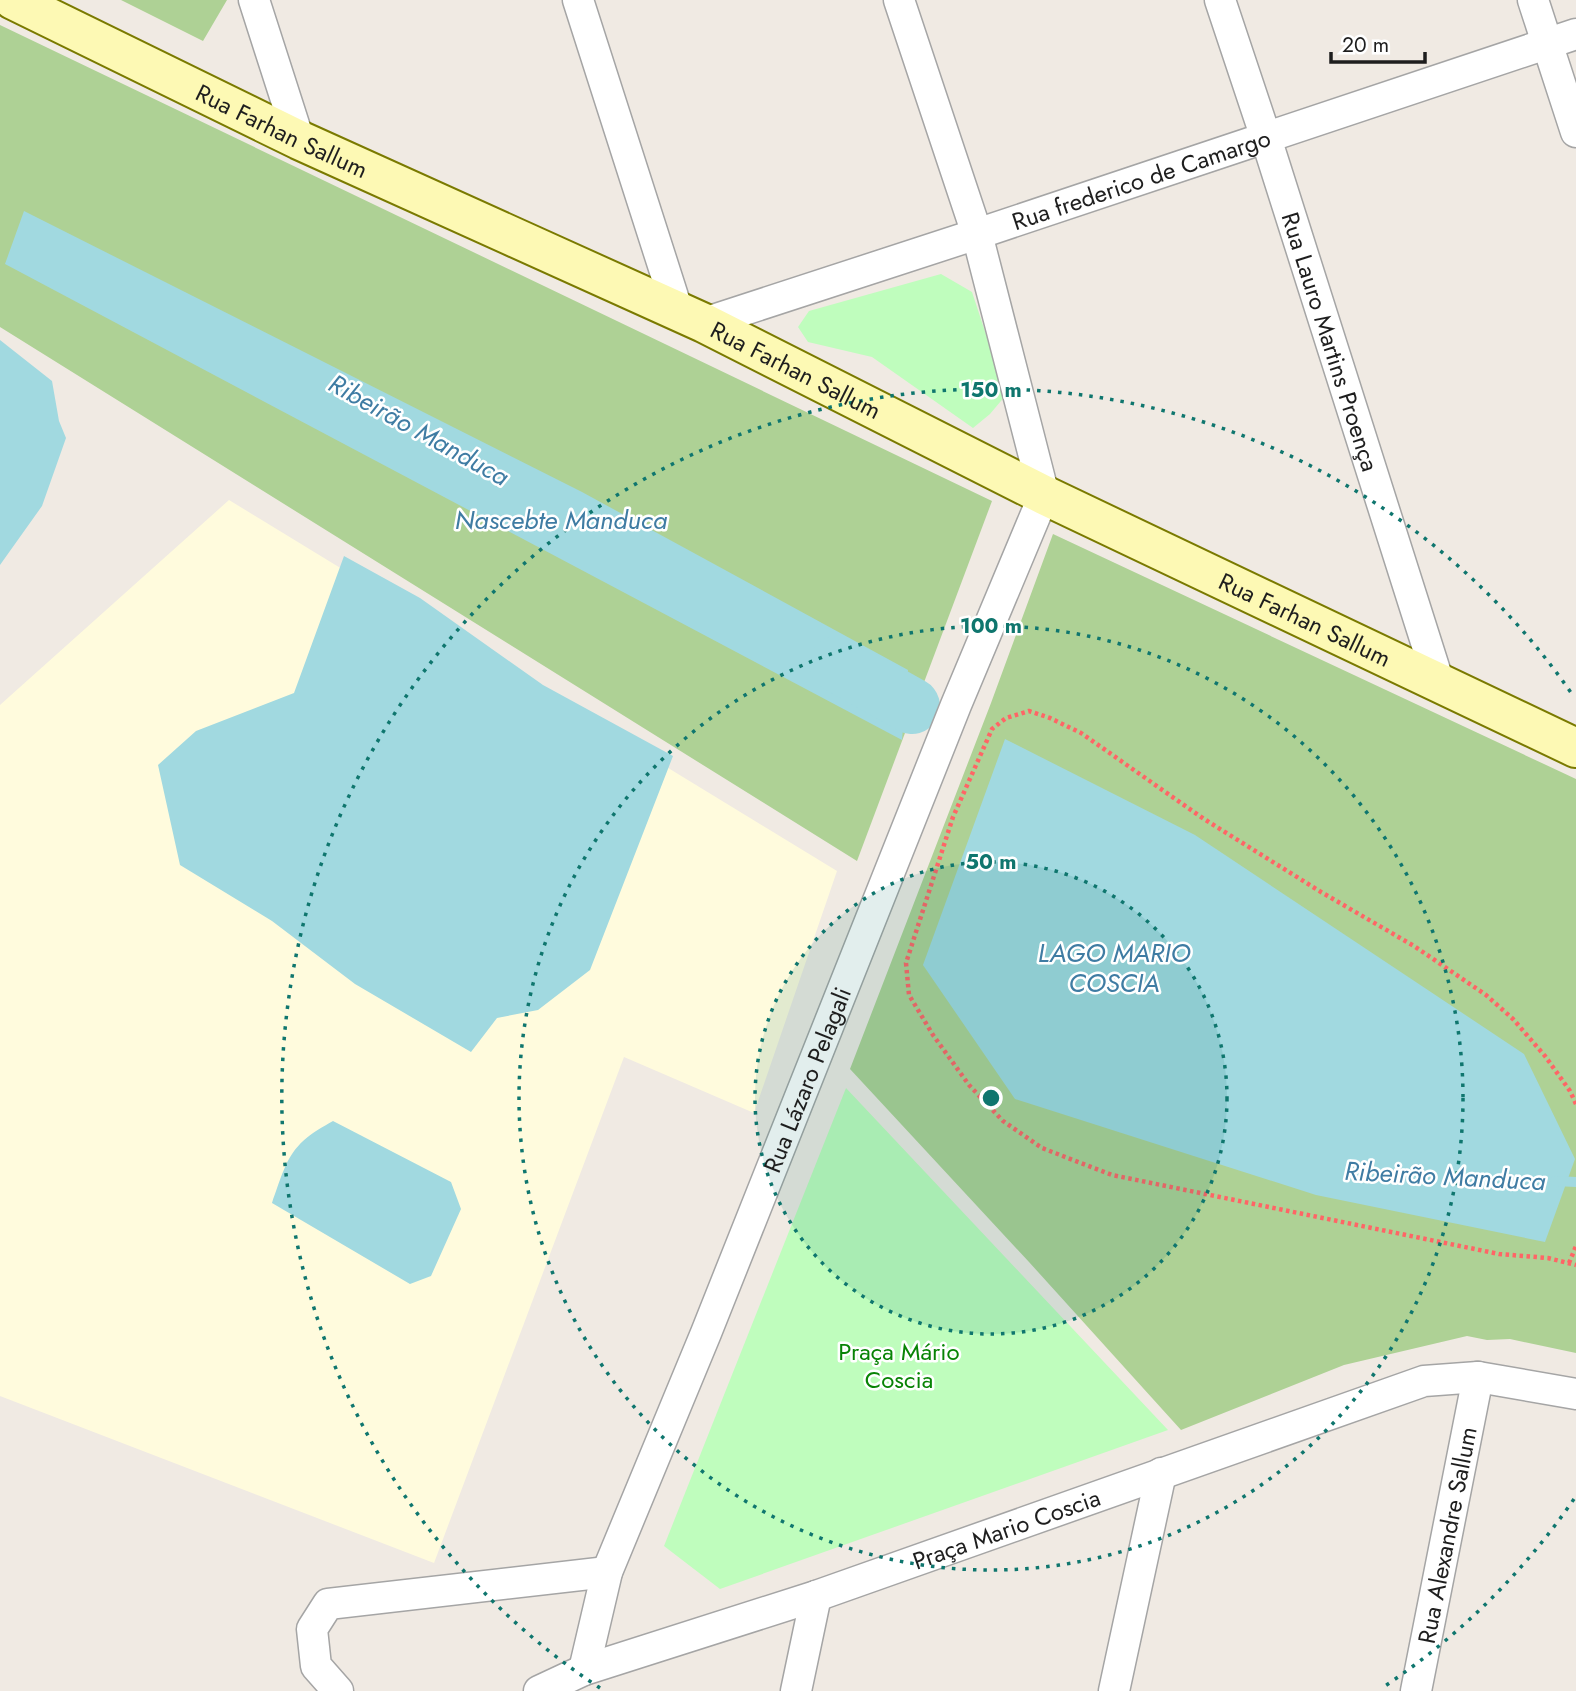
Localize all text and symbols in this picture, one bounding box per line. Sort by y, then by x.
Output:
scale bar [1331,21,1426,65]
text: 20 m [1342,30,1389,60]
street label: Rua Farhan Sallum [190,75,374,186]
street label: Rua frederico de Camargo [1007,120,1275,239]
street label: Rua Lauro Martins Proença [1273,207,1388,476]
street label: Rua Farhan Sallum [705,312,887,427]
water label: Ribeirão Manduca [322,365,517,496]
text: 150 m [960,375,1022,405]
water label: Nascebte Manduca [455,501,668,539]
street label: Rua Farhan Sallum [1213,563,1397,675]
text: 100 m [960,611,1022,641]
text: 50 m [966,847,1016,877]
water label: LAGO MARIO COSCIA [1038,934,1191,1002]
street label: Rua Lázaro Pelagali [754,982,860,1178]
centre of rings [979,1086,1003,1110]
water label: Ribeirão Manduca [1343,1152,1547,1200]
park label: Praça Mário Coscia [838,1334,960,1397]
street label: Rua Alexandre Sallum [1408,1423,1485,1647]
street label: Praça Mario Coscia [908,1479,1105,1578]

